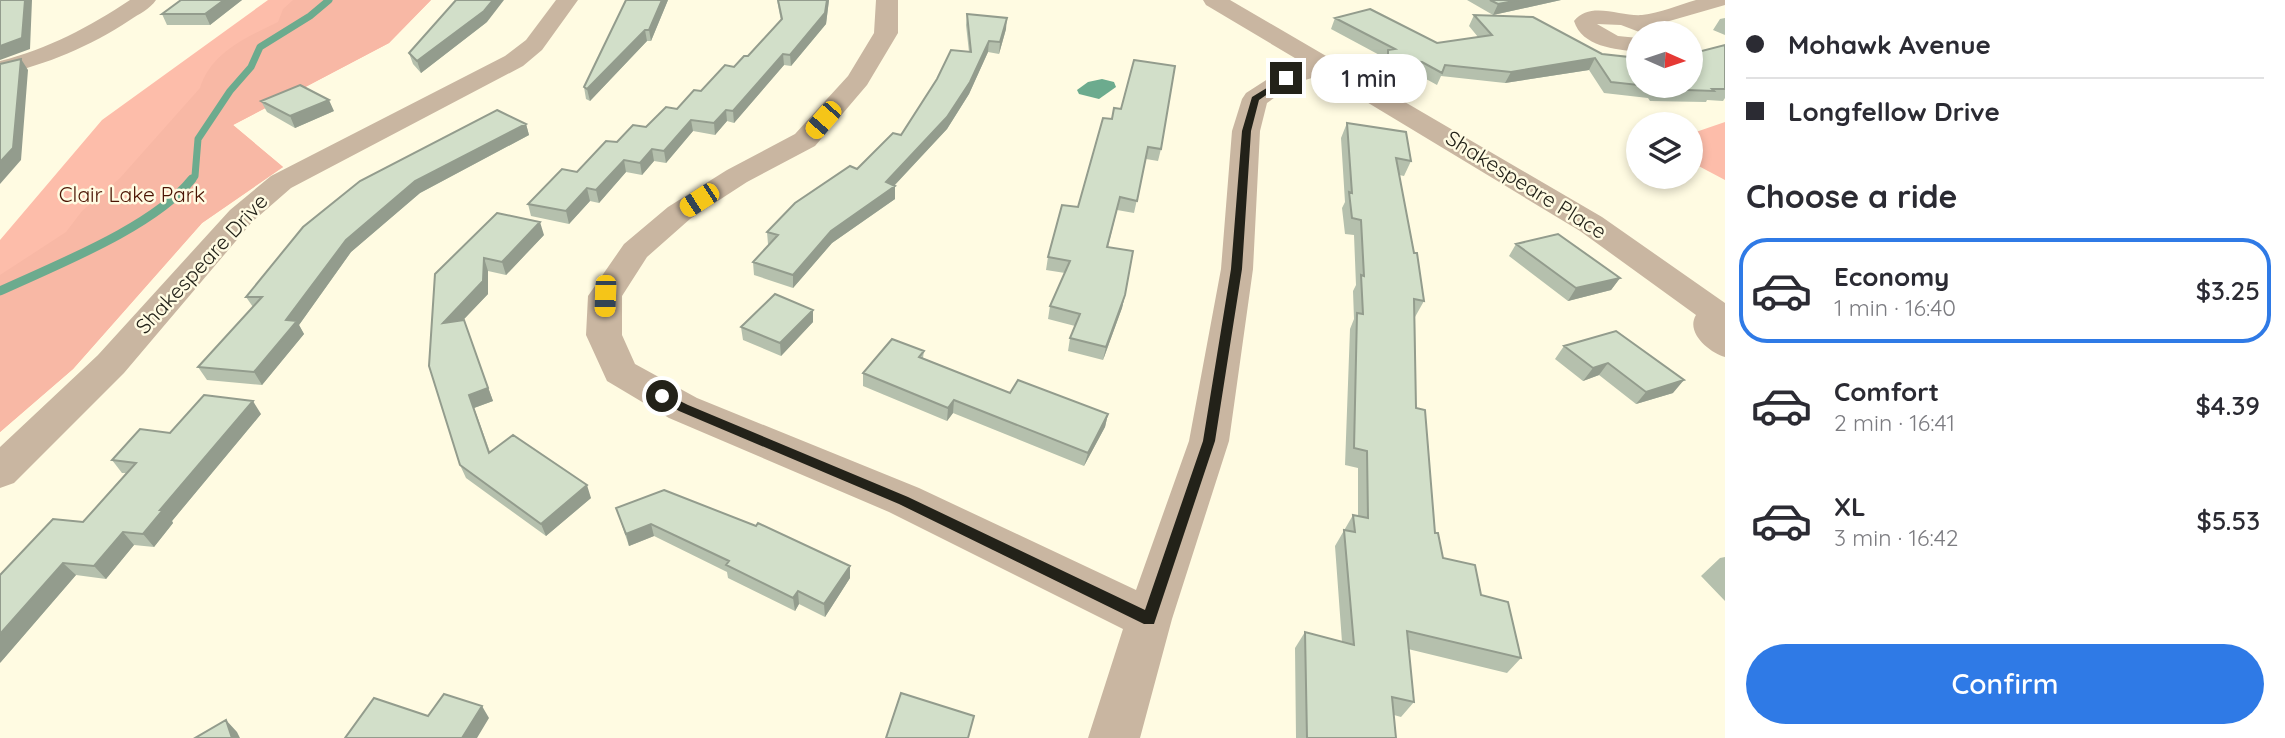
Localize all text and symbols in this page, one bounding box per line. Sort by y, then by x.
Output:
north arrow [1626,21,1703,98]
map controls [1626,21,1703,189]
text: Mohawk Avenue [1788,28,1991,61]
callout: 1 min [1310,54,1426,102]
route end [1270,62,1302,94]
text: 1 min [1341,64,1397,93]
text: Longfellow Drive [1788,95,2000,128]
car [802,97,845,143]
button: layers [1626,112,1703,189]
street label: Shakespeare Place [1441,124,1612,244]
text: Choose a ride [1746,176,1958,216]
car [676,180,723,220]
park label: Clair Lake Park [59,181,205,207]
street label: Shakespeare Drive [130,188,273,339]
icon: car [1750,259,1813,322]
text: Economy [1834,260,1949,293]
text: $3.25 [2196,274,2260,307]
car [594,275,617,317]
text: 1 min · 16:40 [1834,293,1956,322]
icon: car [1750,374,1813,437]
text: Comfort [1834,375,1939,408]
route start [646,380,678,412]
text: $4.39 [2196,389,2260,422]
text: 2 min · 16:41 [1834,408,1955,437]
icon: car [1750,489,1813,552]
text: XL [1834,490,1866,523]
text: $5.53 [2197,504,2260,537]
text: 3 min · 16:42 [1834,523,1959,552]
button: Confirm [1746,644,2264,724]

